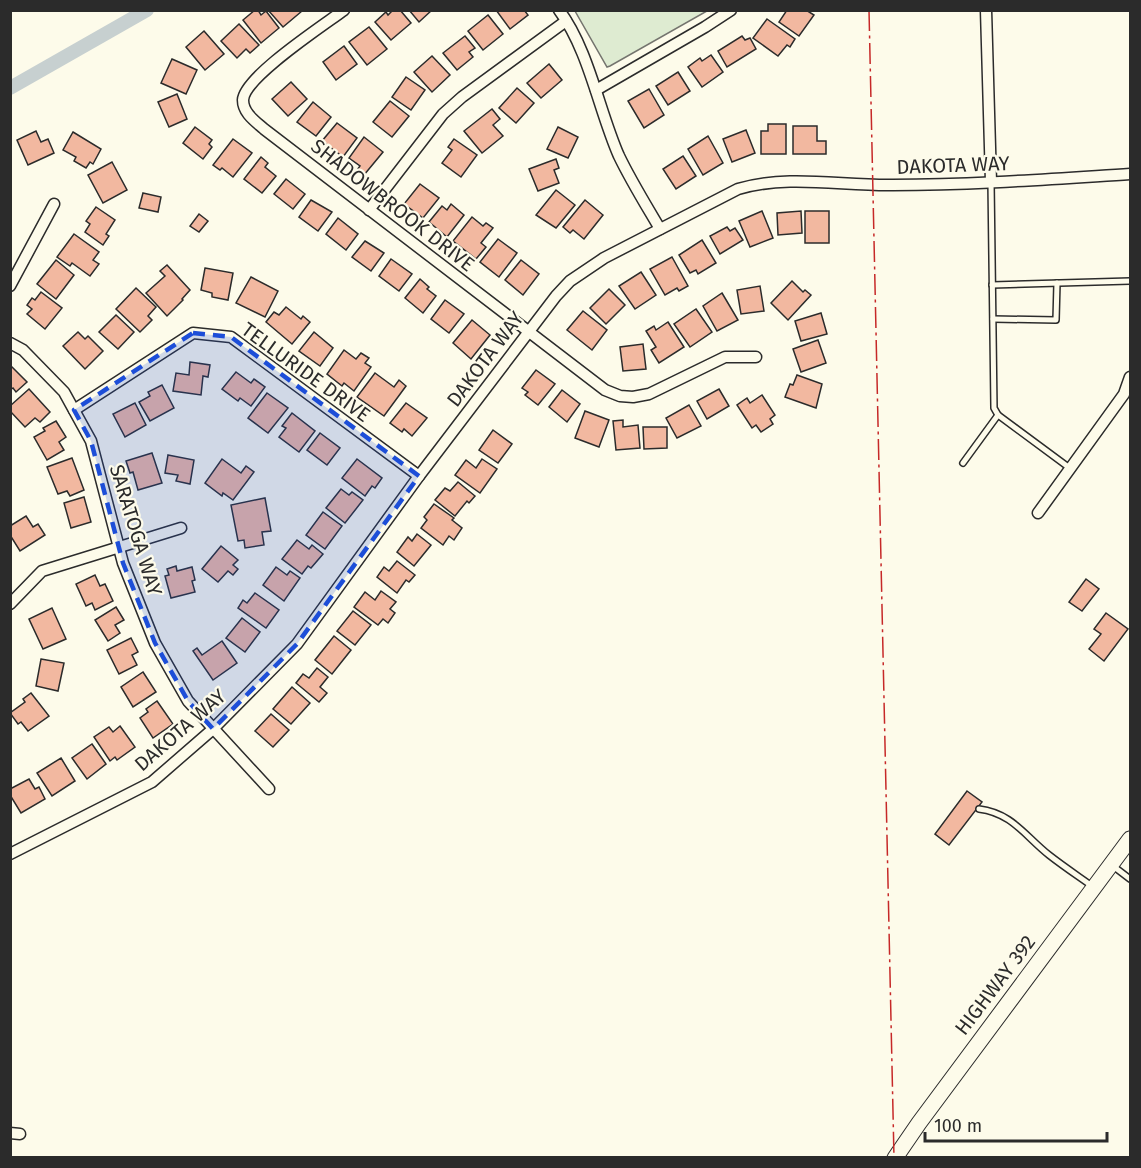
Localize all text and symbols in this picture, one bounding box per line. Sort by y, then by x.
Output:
street label: SHADOWBROOK DRIVE [307,134,479,276]
street label: DAKOTA WAY [896,151,1010,179]
street label: DAKOTA WAY [441,307,529,411]
street label: TELLURIDE DRIVE [237,317,375,427]
street label: SARATOGA WAY [105,462,167,598]
street label: DAKOTA WAY [130,684,230,776]
street label: HIGHWAY 392 [950,930,1040,1040]
scale bar [925,1105,1106,1143]
text: 100 m [934,1115,982,1137]

